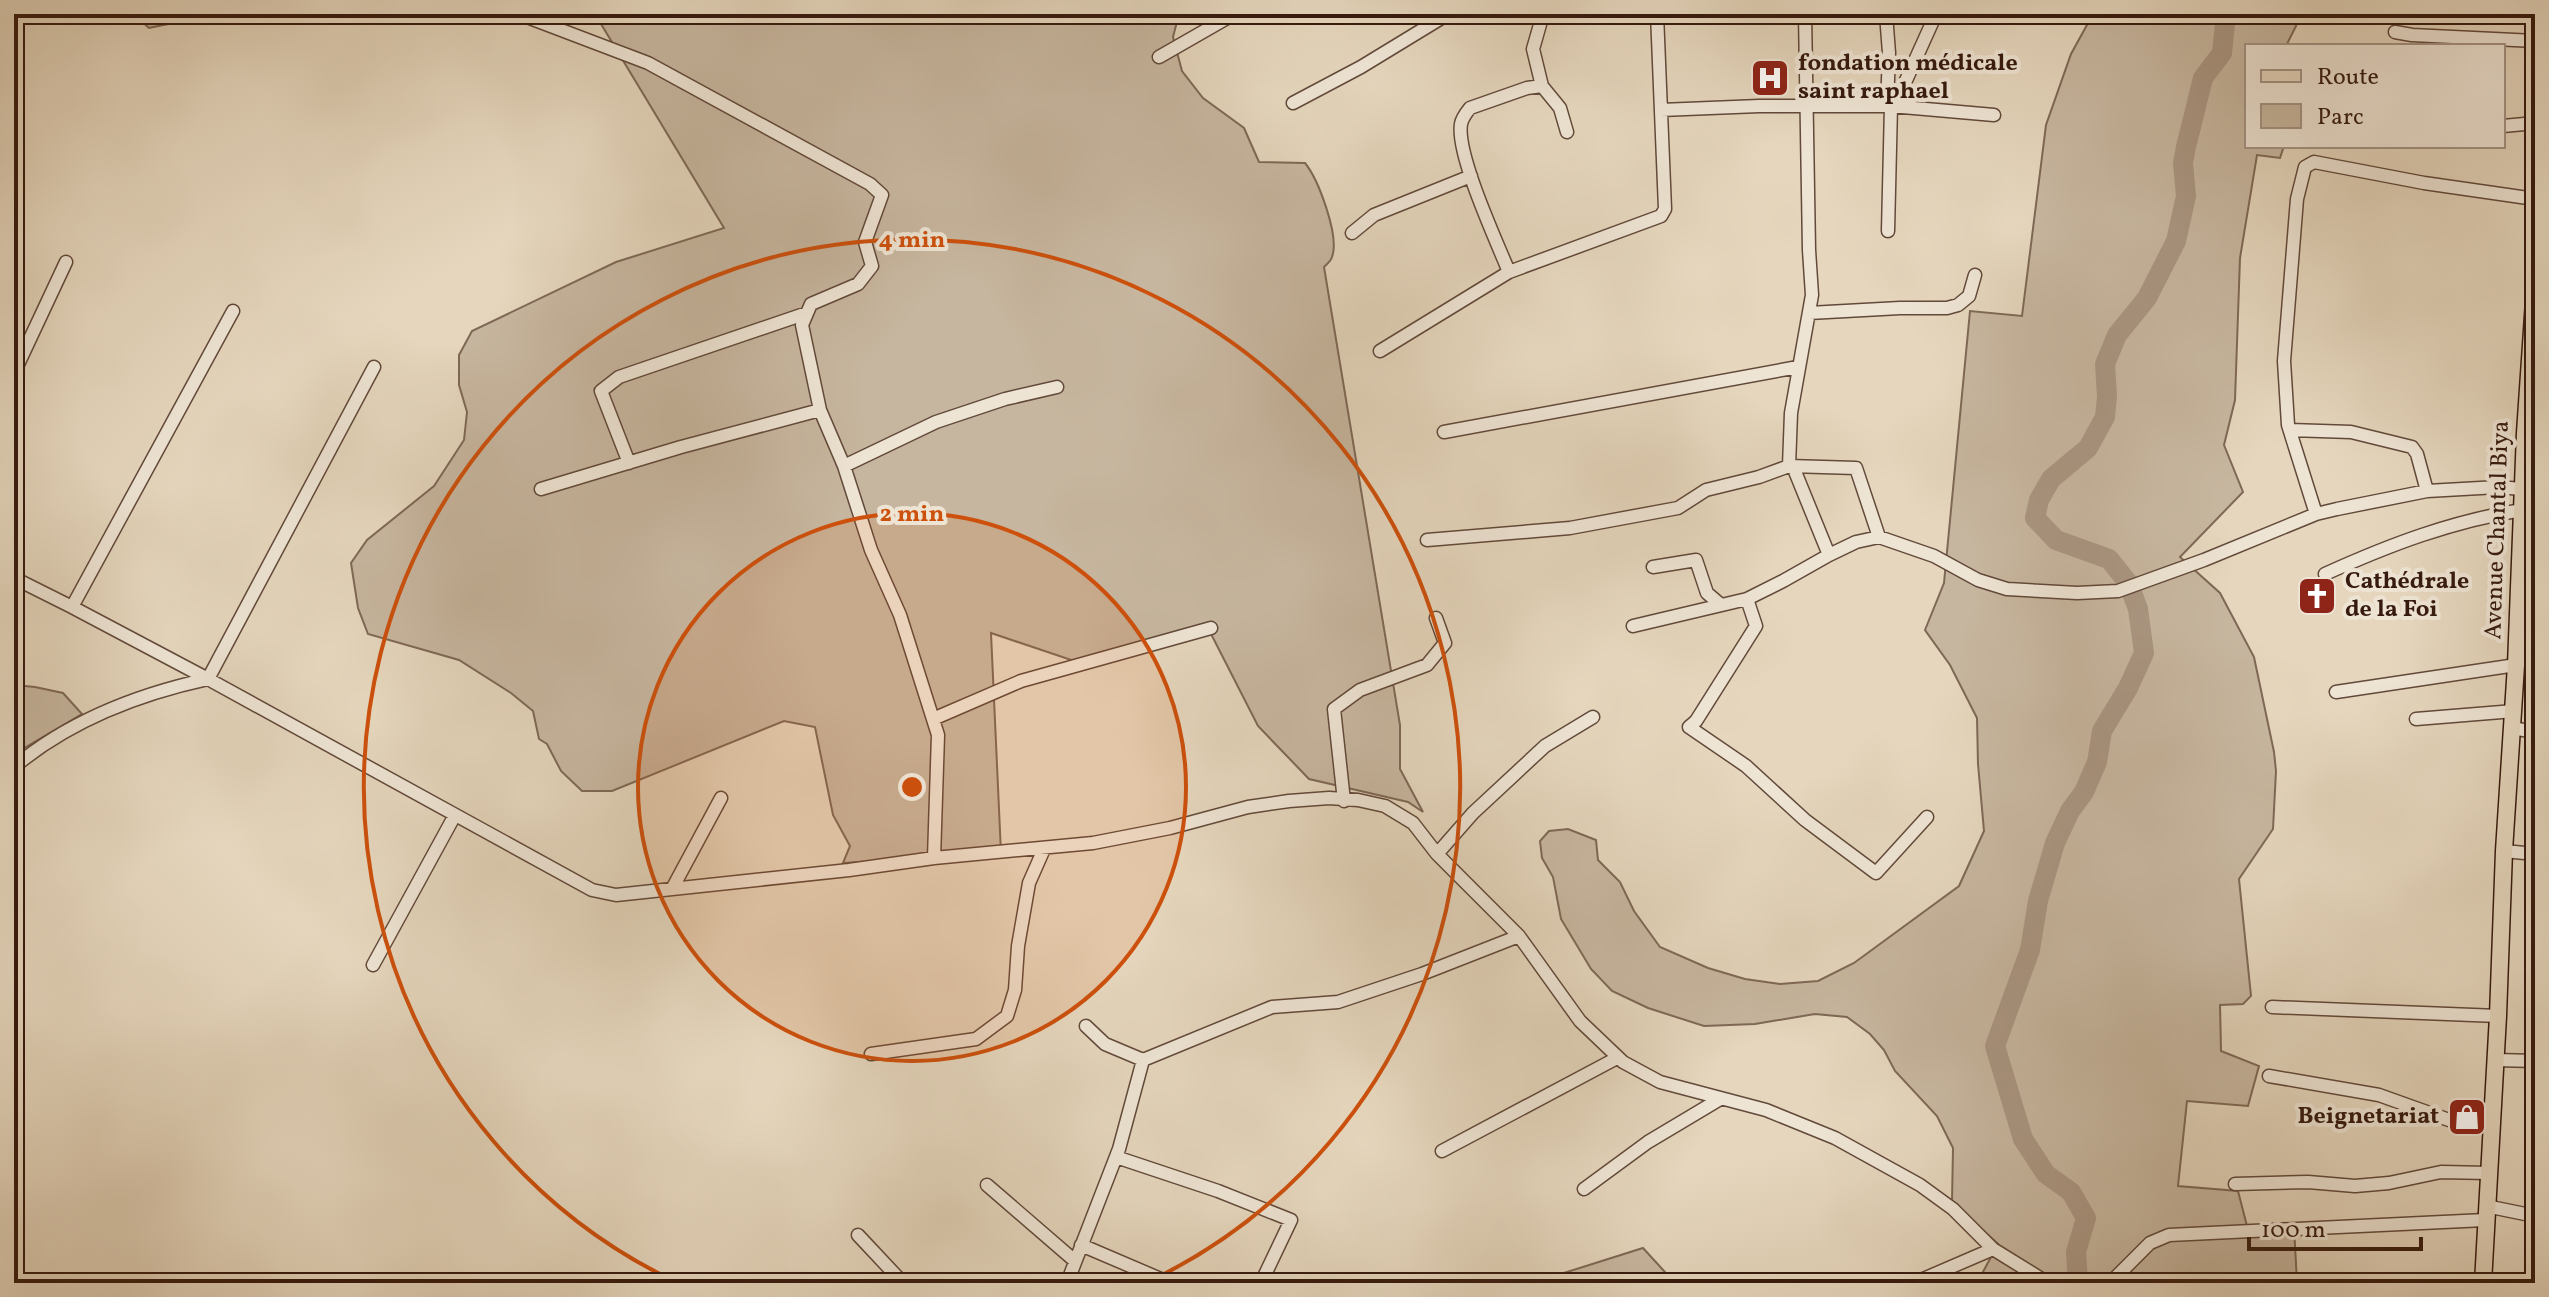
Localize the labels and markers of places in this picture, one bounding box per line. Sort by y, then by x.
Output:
place label: fondation médicale saint raphael [1798,47,2018,109]
hospital icon: fondation médicale saint raphael [1749,57,1791,99]
place label: Cathédrale de la Foi [2345,565,2469,627]
church icon: Cathédrale de la Foi [2296,575,2338,617]
centre of rings [898,773,926,801]
shop icon: Beignetariat [2446,1096,2488,1138]
place label: Beignetariat [2297,1100,2439,1134]

